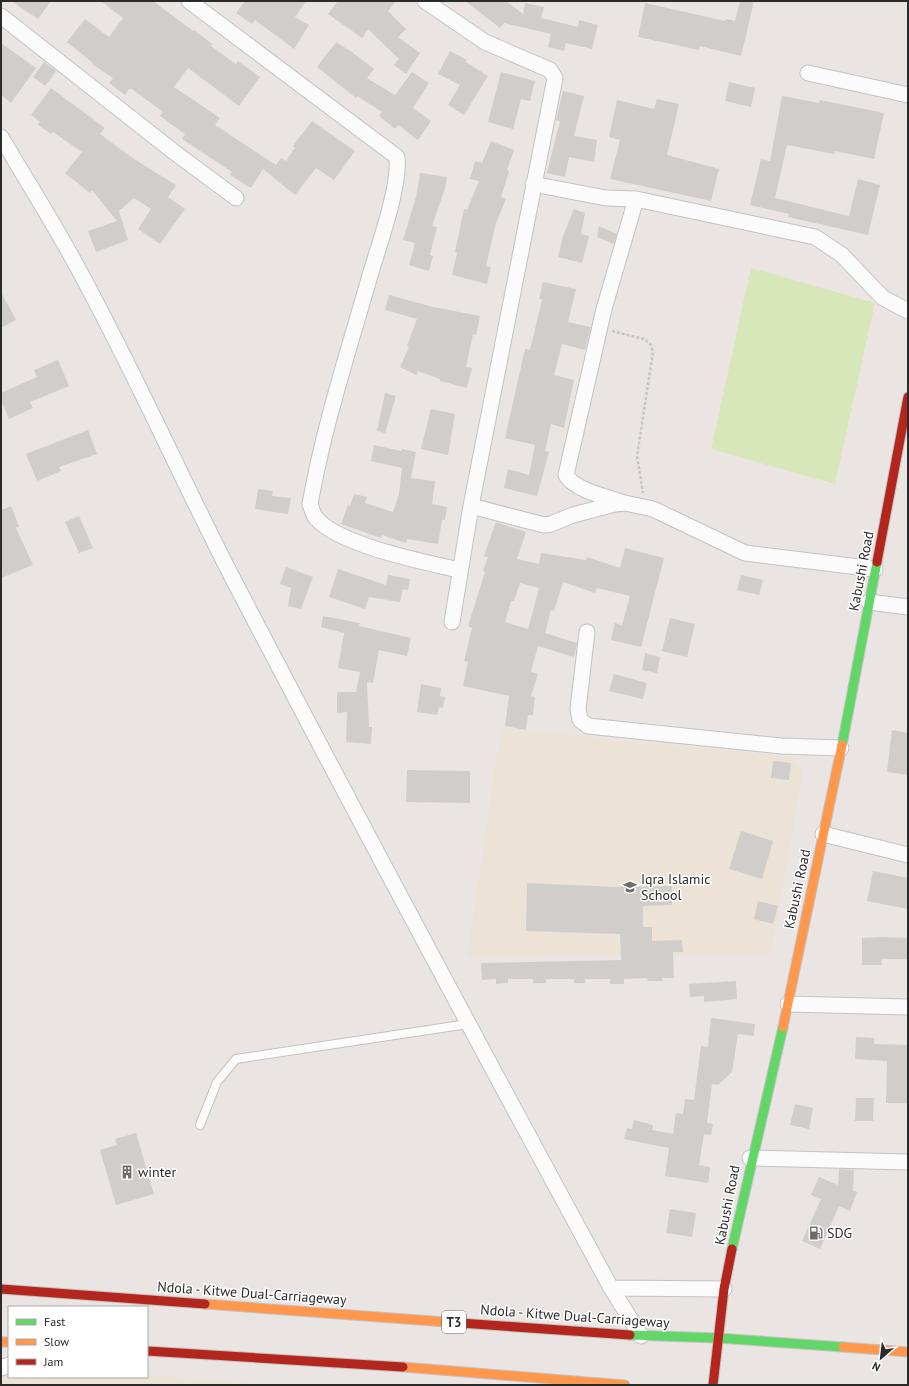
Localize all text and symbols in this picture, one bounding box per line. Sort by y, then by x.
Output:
street label: Kabushi Road [844,530,878,612]
street label: Kabushi Road [780,848,814,930]
place label: Iqra Islamic School [641,870,710,904]
school or university icon: Iqra Islamic School [622,879,638,895]
place label: winter [138,1163,176,1181]
building icon: winter [119,1164,135,1180]
street label: Kabushi Road [710,1164,744,1246]
place label: SDG [827,1224,852,1242]
fuel station icon: SDG [808,1225,824,1241]
street label: Ndola - Kitwe Dual-Carriageway [157,1277,348,1309]
street label: Ndola - Kitwe Dual-Carriageway [480,1300,671,1332]
legend [8,1306,148,1378]
road number: T3 [442,1311,466,1333]
text: Fast [44,1314,65,1329]
text: Slow [44,1334,69,1349]
north arrow [861,1338,901,1378]
text: Jam [43,1354,63,1369]
text: N [870,1359,883,1375]

